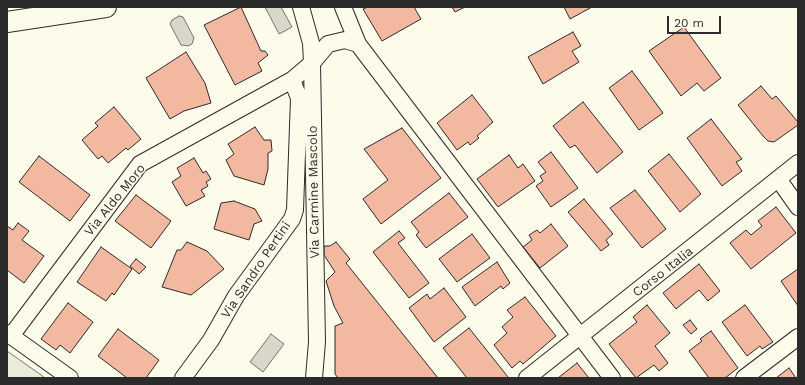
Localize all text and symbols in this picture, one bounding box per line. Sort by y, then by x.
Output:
scale bar [669,8,723,34]
text: 20 m [674,16,704,30]
street label: Via Carmine Mascolo [305,125,323,259]
street label: Via Aldo Moro [81,161,149,239]
street label: Via Sandro Pertini [218,219,294,321]
street label: Corso Italia [630,244,696,300]

